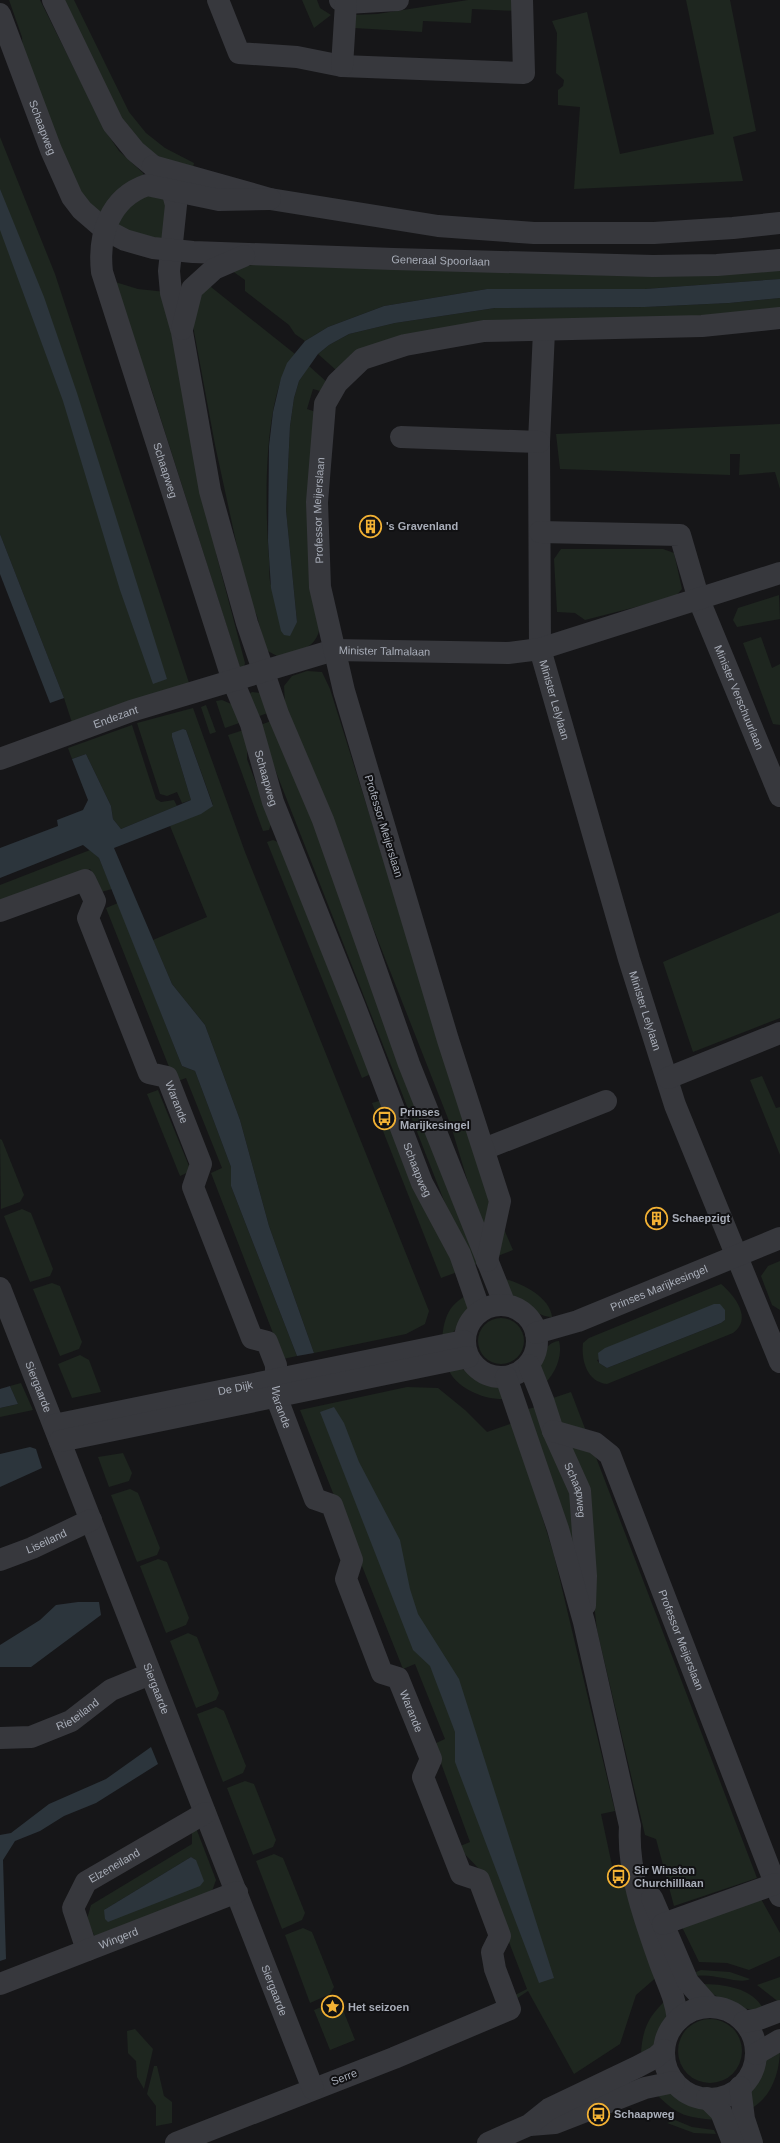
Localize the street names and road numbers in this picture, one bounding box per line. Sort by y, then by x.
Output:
street label: Schaapweg [27,98,58,157]
street label: Generaal Spoorlaan [391,253,490,268]
street label: Schaapweg [151,441,180,499]
street label: Professor Meijerslaan [311,457,327,564]
street label: Minister Verschuurlaan [712,643,766,751]
street label: Minister Talmalaan [339,644,430,658]
street label: Minister Lelylaan [537,658,572,741]
street label: Endezant [92,703,139,730]
street label: Schaapweg [253,749,280,808]
street label: Professor Meijerslaan [363,773,405,879]
street label: Minister Lelylaan [627,970,663,1052]
street label: Warande [163,1079,190,1125]
street label: Schaapweg [401,1141,434,1199]
street label: Prinses Marijkesingel [608,1262,709,1313]
street label: Siergaarde [23,1359,54,1414]
street label: De Dijk [217,1378,254,1397]
street label: Warande [270,1386,294,1430]
street label: Schaapweg [562,1460,588,1518]
street label: Liseiland [24,1526,69,1556]
street label: Professor Meijerslaan [657,1588,706,1692]
street label: Siergaarde [141,1661,172,1716]
street label: Warande [398,1688,425,1734]
street label: Rieteiland [54,1696,101,1732]
street label: Elzeneiland [87,1846,142,1885]
street label: Wingerd [97,1925,140,1951]
street label: Siergaarde [259,1963,290,2018]
street label: Serre [329,2067,359,2087]

